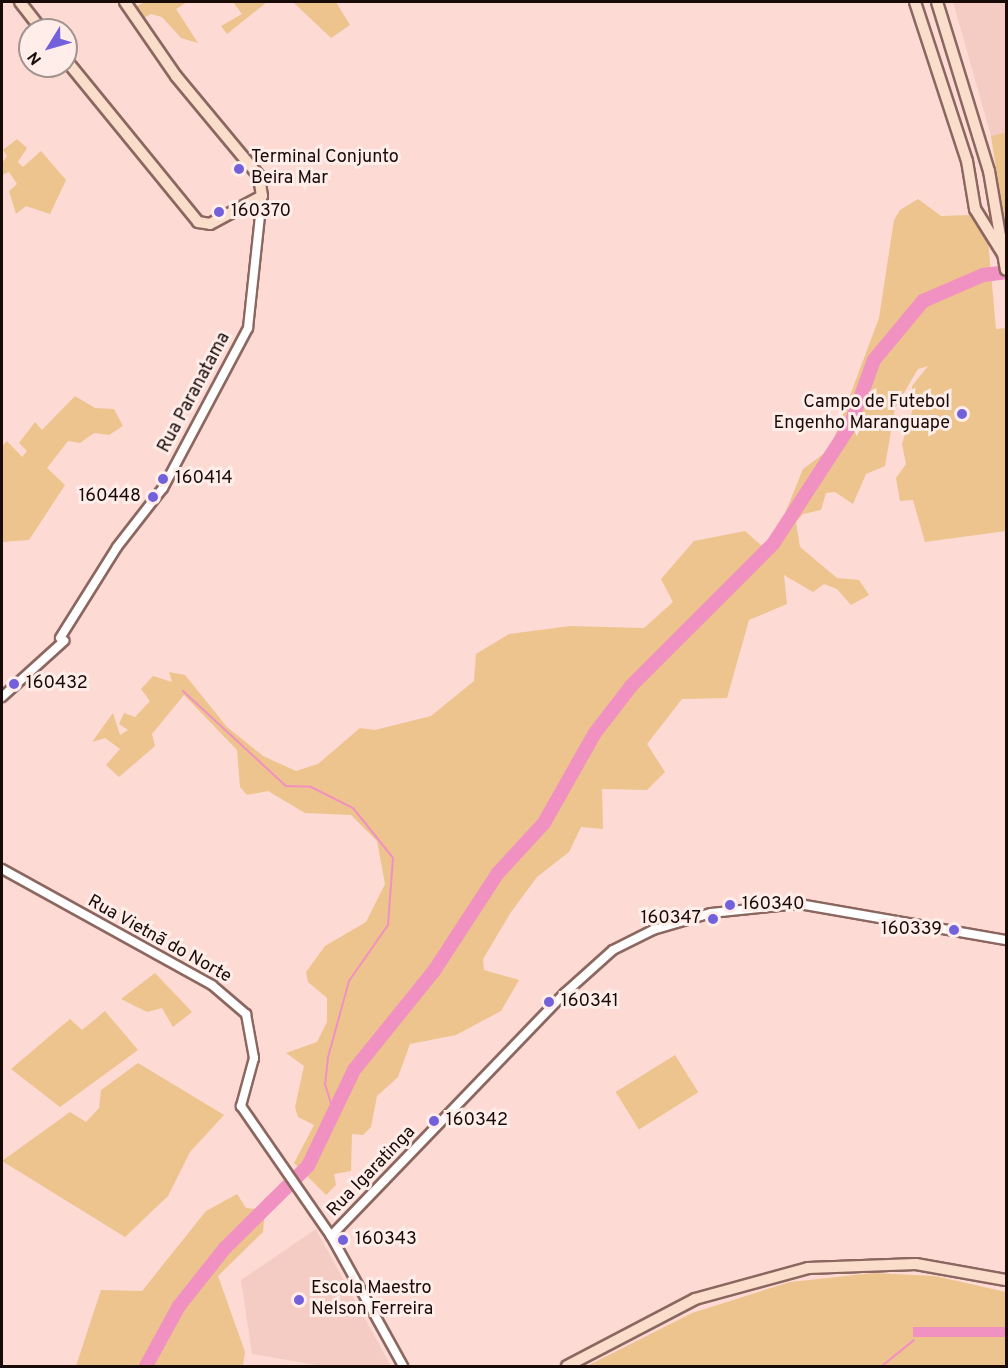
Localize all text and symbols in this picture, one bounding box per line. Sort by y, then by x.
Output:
north arrow [18,18,78,78]
text: N [24,47,47,68]
place label: Terminal Conjunto Beira Mar [251,148,399,190]
marker: Terminal Conjunto Beira Mar [232,162,246,176]
place label: 160370 [231,201,291,223]
marker: 160370 [212,205,226,219]
street label: Rua Paranatama [154,329,236,457]
place label: Campo de Futebol Engenho Maranguape [774,393,950,436]
marker: Campo de Futebol Engenho Maranguape [955,407,969,421]
place label: 160414 [175,468,233,490]
marker: 160414 [156,472,170,486]
place label: 160448 [79,486,141,508]
marker: 160448 [146,490,160,504]
place label: 160432 [26,673,88,695]
marker: 160432 [7,677,21,691]
street label: Rua Vietnã do Norte [83,891,235,989]
place label: 160340 [742,894,805,916]
marker: 160340 [723,898,737,912]
place label: 160347 [641,908,701,930]
marker: 160347 [706,912,720,926]
place label: 160339 [881,919,942,941]
marker: 160339 [947,923,961,937]
place label: 160341 [561,991,619,1013]
marker: 160341 [542,995,556,1009]
place label: 160342 [446,1110,508,1132]
marker: 160342 [427,1114,441,1128]
street label: Rua Igaratinga [323,1122,421,1222]
place label: 160343 [355,1229,417,1251]
marker: 160343 [336,1233,350,1247]
place label: Escola Maestro Nelson Ferreira [311,1279,433,1322]
marker: Escola Maestro Nelson Ferreira [292,1293,306,1307]

